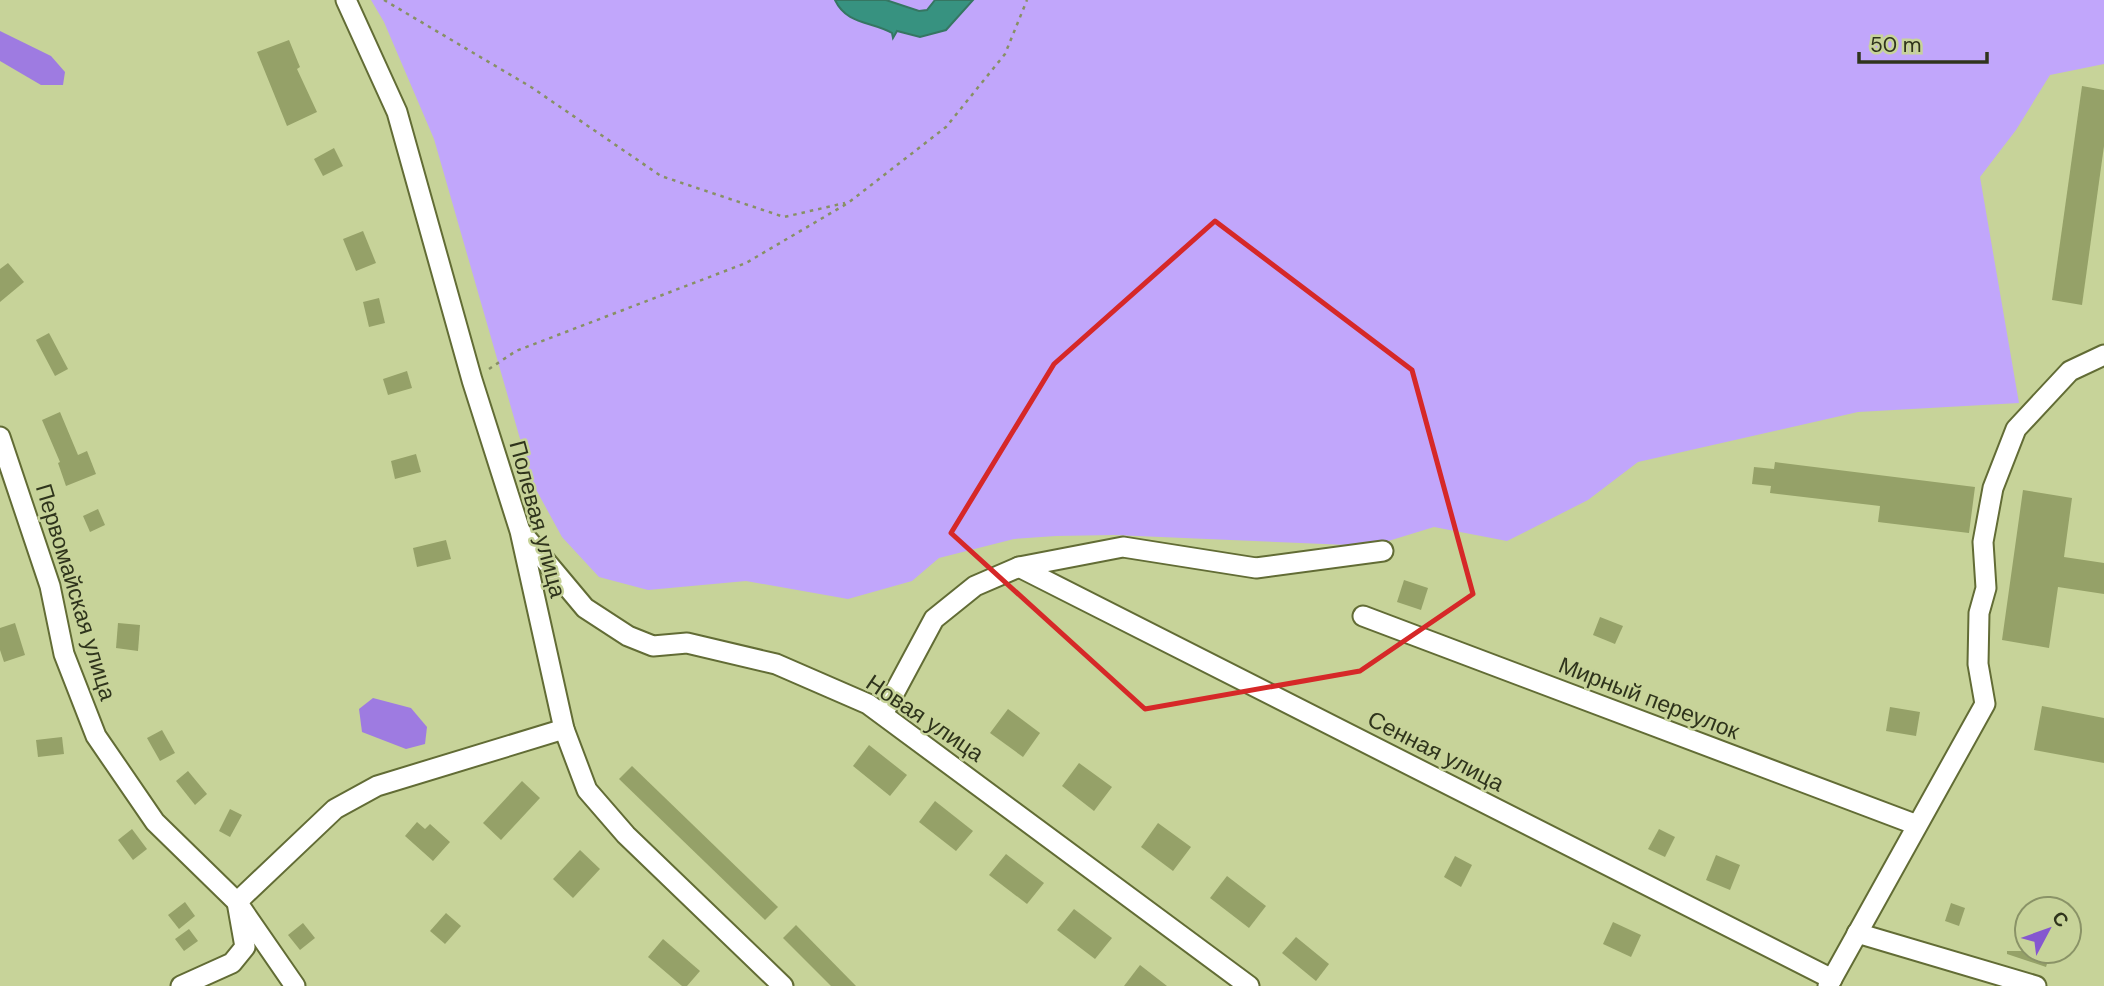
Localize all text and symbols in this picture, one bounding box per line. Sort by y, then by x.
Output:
scale bar [1859,21,1987,65]
text: 50 m [1870,31,1921,59]
street label: Полевая улица [503,437,573,601]
street label: Первомайская улица [29,480,123,704]
street label: Мирный переулок [1554,650,1744,747]
street label: Новая улица [860,668,990,769]
street label: Сенная улица [1363,704,1510,798]
north arrow [2013,895,2083,965]
text: С [2047,906,2075,933]

